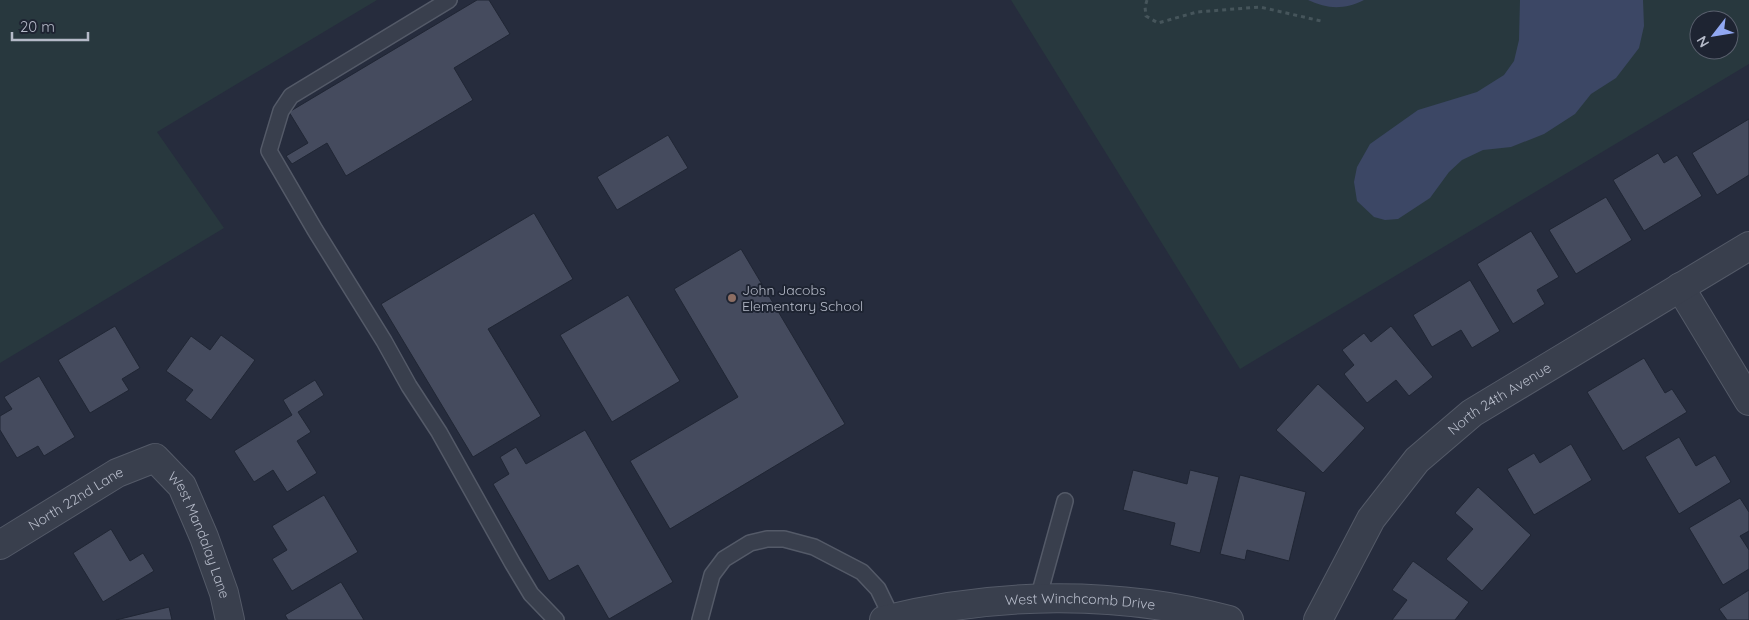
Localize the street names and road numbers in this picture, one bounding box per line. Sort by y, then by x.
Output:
street label: North 24th Avenue [1444,358,1554,439]
street label: North 22nd Lane [25,462,126,534]
street label: West Mandalay Lane [164,468,234,600]
street label: West Winchcomb Drive [1004,589,1157,614]

